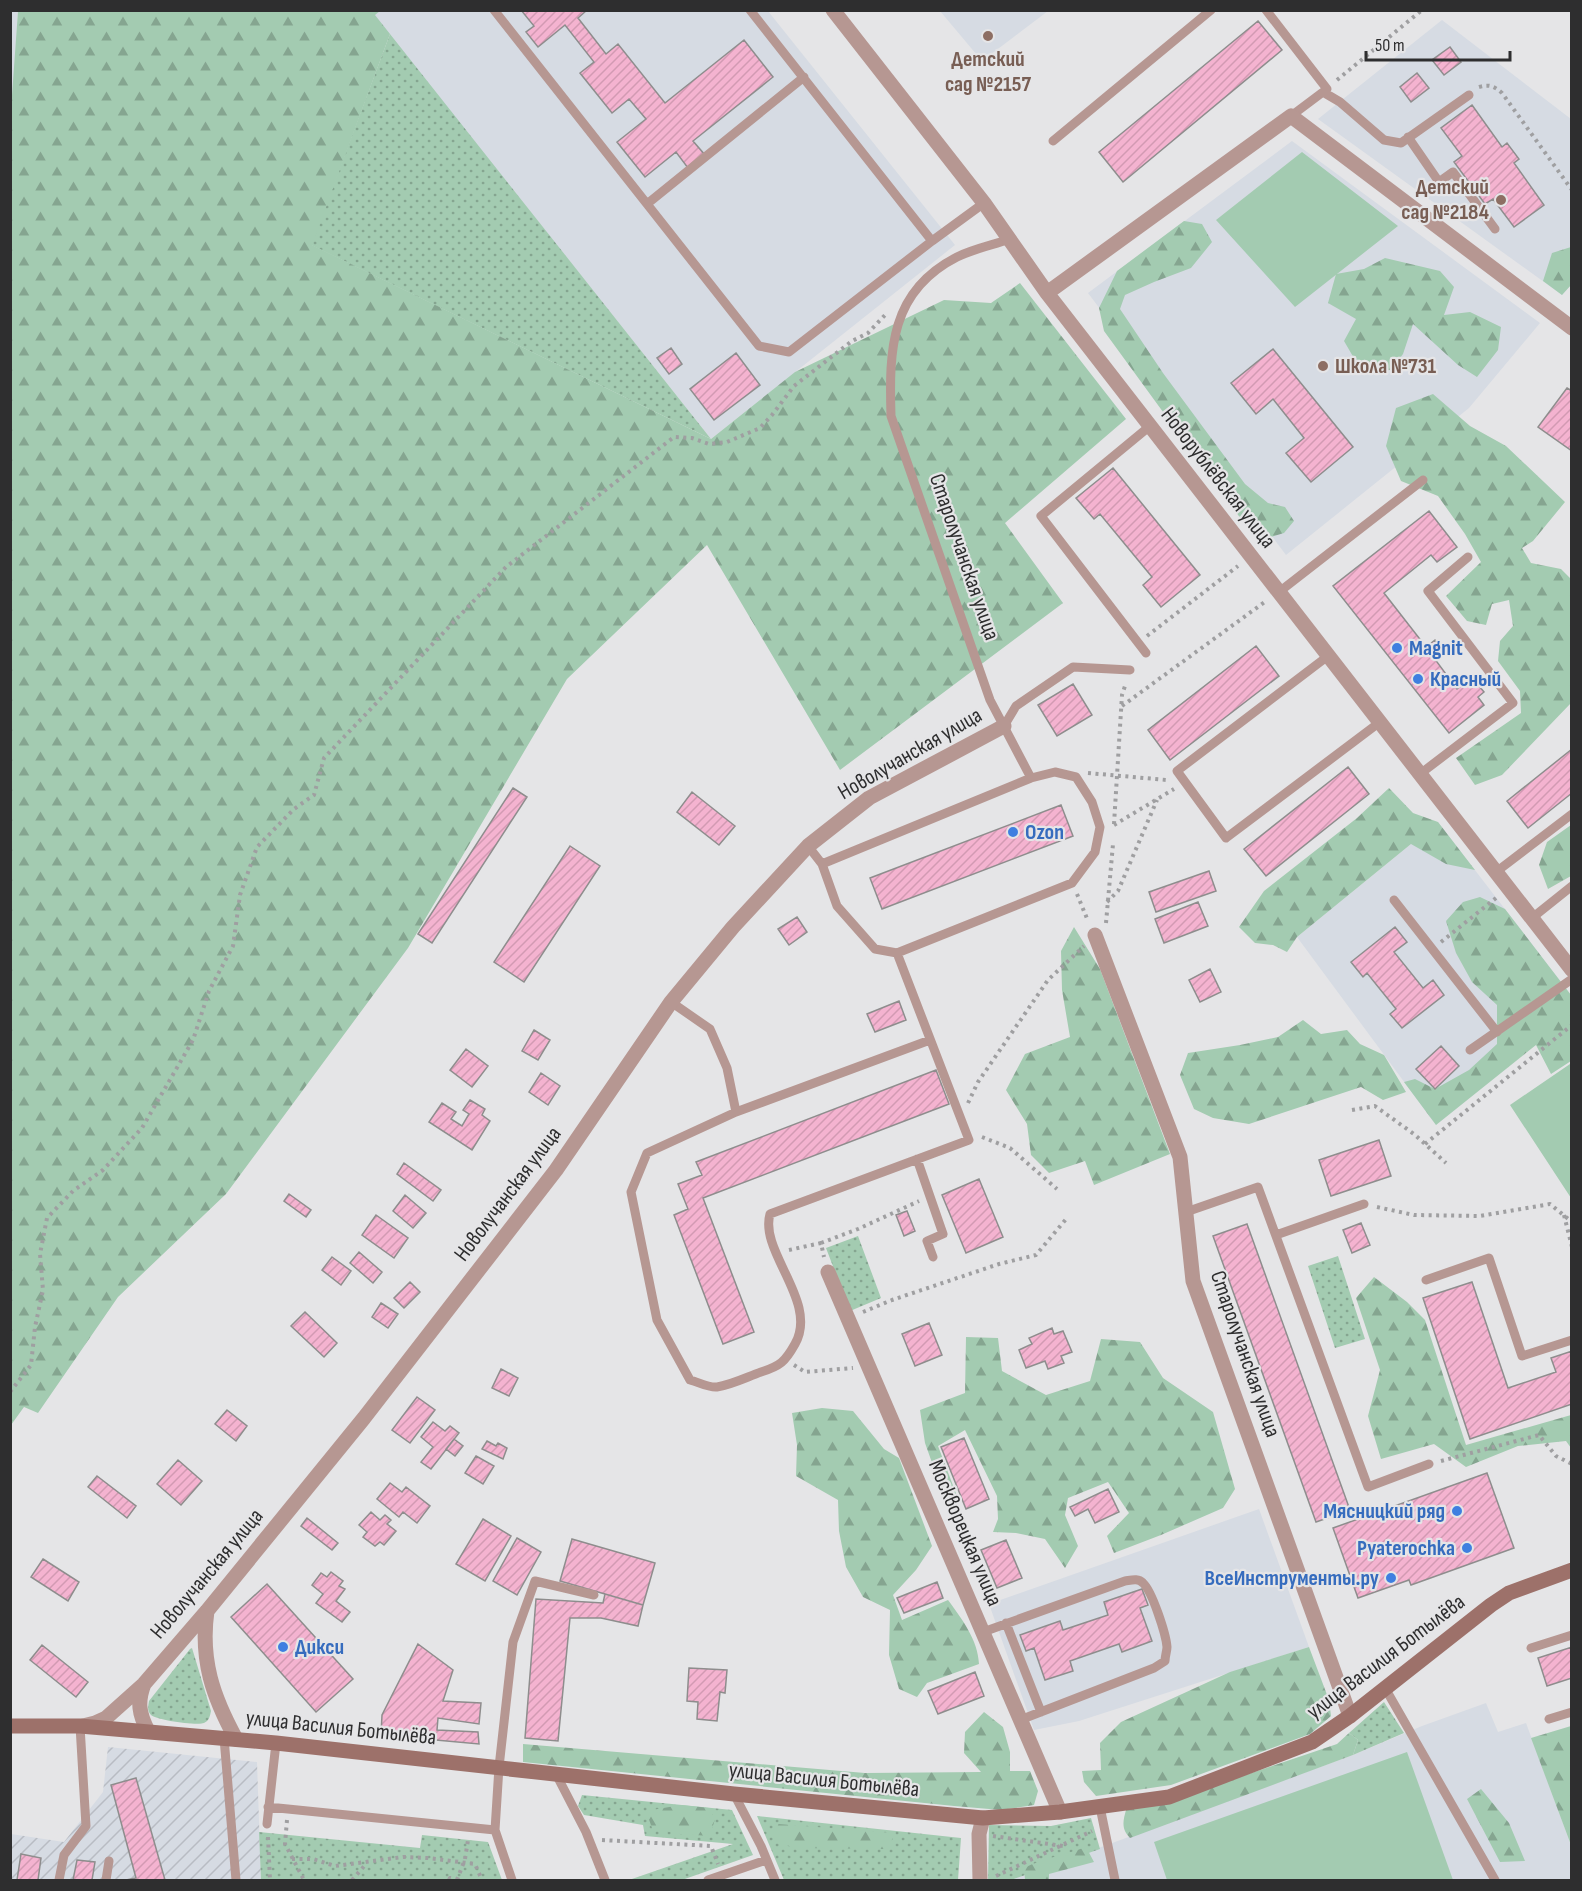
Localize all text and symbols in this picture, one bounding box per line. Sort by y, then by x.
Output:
scale bar [1366,24,1510,62]
marker: Детский сад №2157 [981,29,995,43]
text: 50 m [1375,35,1405,56]
place label: Детский сад №2157 [945,46,1031,98]
place label: Детский сад №2184 [1401,174,1489,226]
marker: Детский сад №2184 [1494,193,1508,207]
place label: Школа №731 [1335,353,1437,380]
marker: Школа №731 [1316,359,1330,373]
street label: Новорублёвская улица [1155,402,1281,554]
street label: Старолучанская улица [923,470,1005,644]
place label: Magnit [1409,635,1463,662]
marker: Magnit [1390,641,1404,655]
place label: Красный [1430,666,1501,693]
marker: Красный [1411,672,1425,686]
street label: Новолучанская улица [833,702,987,806]
place label: Ozon [1025,819,1064,846]
marker: Ozon [1006,825,1020,839]
street label: Новолучанская улица [449,1121,567,1267]
street label: Старолучанская улица [1204,1267,1286,1441]
street label: Москворецкая улица [922,1456,1008,1610]
place label: Мясницкий ряд [1323,1498,1445,1525]
street label: Новолучанская улица [145,1503,269,1645]
marker: Мясницкий ряд [1450,1504,1464,1518]
place label: Pyaterochka [1357,1535,1455,1562]
marker: Pyaterochka [1460,1541,1474,1555]
place label: ВсеИнструменты.ру [1205,1565,1379,1592]
marker: ВсеИнструменты.ру [1384,1571,1398,1585]
street label: улица Василия Ботылёва [1301,1589,1471,1725]
place label: Дикси [295,1634,344,1661]
marker: Дикси [276,1640,290,1654]
street label: улица Василия Ботылёва [244,1705,438,1751]
street label: улица Василия Ботылёва [727,1757,921,1803]

